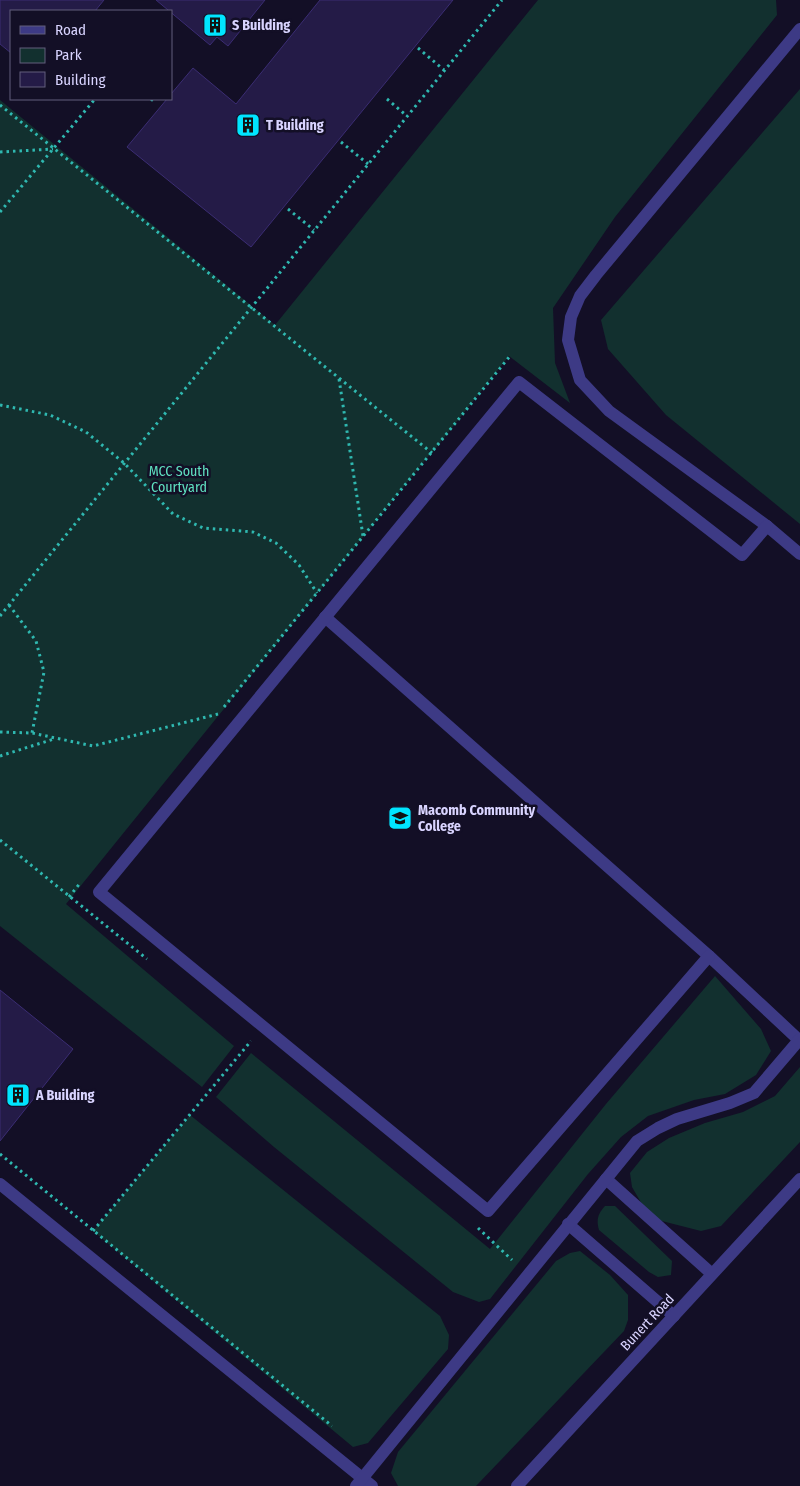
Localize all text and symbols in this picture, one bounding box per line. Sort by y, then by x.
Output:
legend [10,10,172,100]
building icon: S Building [202,12,228,38]
place label: S Building [232,17,290,34]
text: Road [55,21,86,39]
text: Park [55,46,82,64]
text: Building [55,71,106,89]
building icon: T Building [235,112,261,138]
place label: T Building [266,117,324,134]
park label: MCC South Courtyard [149,463,209,496]
place label: Macomb Community College [418,802,536,835]
school or university icon: Macomb Community College [387,805,413,831]
building icon: A Building [5,1082,31,1108]
place label: A Building [35,1087,95,1104]
street label: Bunert Road [617,1291,678,1354]

